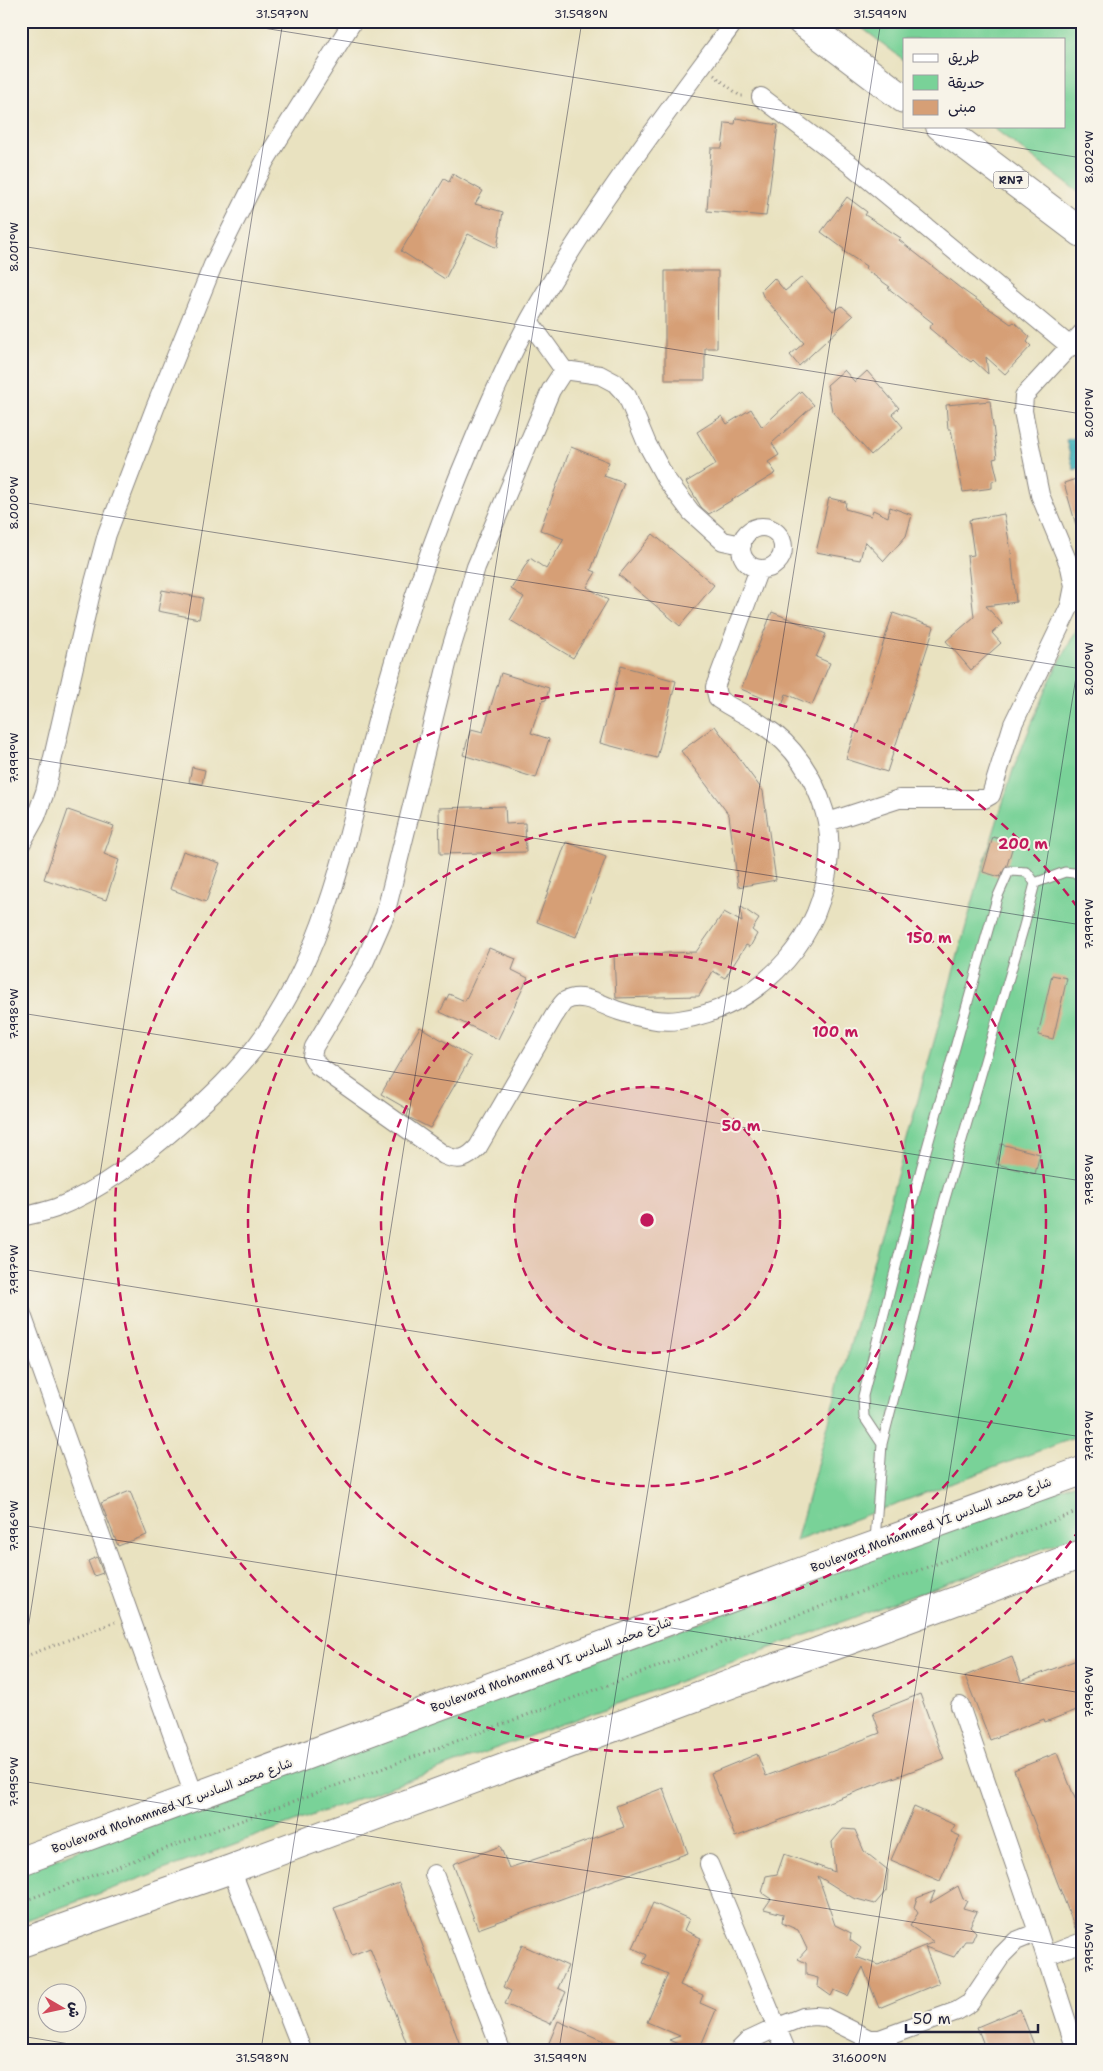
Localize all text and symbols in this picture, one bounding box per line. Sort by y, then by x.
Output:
text: 31.597°N [255,6,309,22]
text: 31.598°N [554,6,608,22]
text: 31.599°N [853,6,907,22]
legend [903,38,1066,128]
text: طريق [948,47,980,67]
text: حديقة [948,73,985,93]
text: مبنى [948,97,976,117]
text: 8.002°W [1081,131,1097,183]
road number: RN7 [994,172,1028,188]
text: 8.001°W [6,222,22,272]
text: 8.001°W [1081,388,1097,438]
text: 8.000°W [6,476,22,530]
text: 8.000°W [1081,642,1097,696]
text: 7.999°W [6,732,22,784]
text: 200 m [998,834,1048,854]
text: 7.999°W [1081,898,1097,950]
text: 150 m [906,928,952,948]
text: 7.998°W [6,988,22,1040]
text: 100 m [812,1022,858,1042]
text: 50 m [722,1116,761,1136]
text: 7.998°W [1081,1154,1097,1206]
centre of rings [638,1211,656,1229]
text: 7.997°W [6,1245,22,1295]
text: 7.997°W [1081,1411,1097,1461]
street label: Boulevard Mohammed VI شارع محمد السادس [808,1474,1054,1577]
text: 7.996°W [6,1500,22,1552]
street label: Boulevard Mohammed VI شارع محمد السادس [428,1614,674,1717]
text: 7.996°W [1081,1666,1097,1718]
street label: Boulevard Mohammed VI شارع محمد السادس [49,1755,295,1858]
text: 7.995°W [6,1757,22,1807]
text: 7.995°W [1081,1923,1097,1973]
north arrow [38,1984,88,2034]
text: ش [65,2001,85,2019]
scale bar [906,2001,1038,2033]
text: 50 m [913,2009,951,2029]
text: 31.598°N [235,2050,289,2066]
text: 31.599°N [533,2050,587,2066]
text: 31.600°N [831,2050,887,2066]

